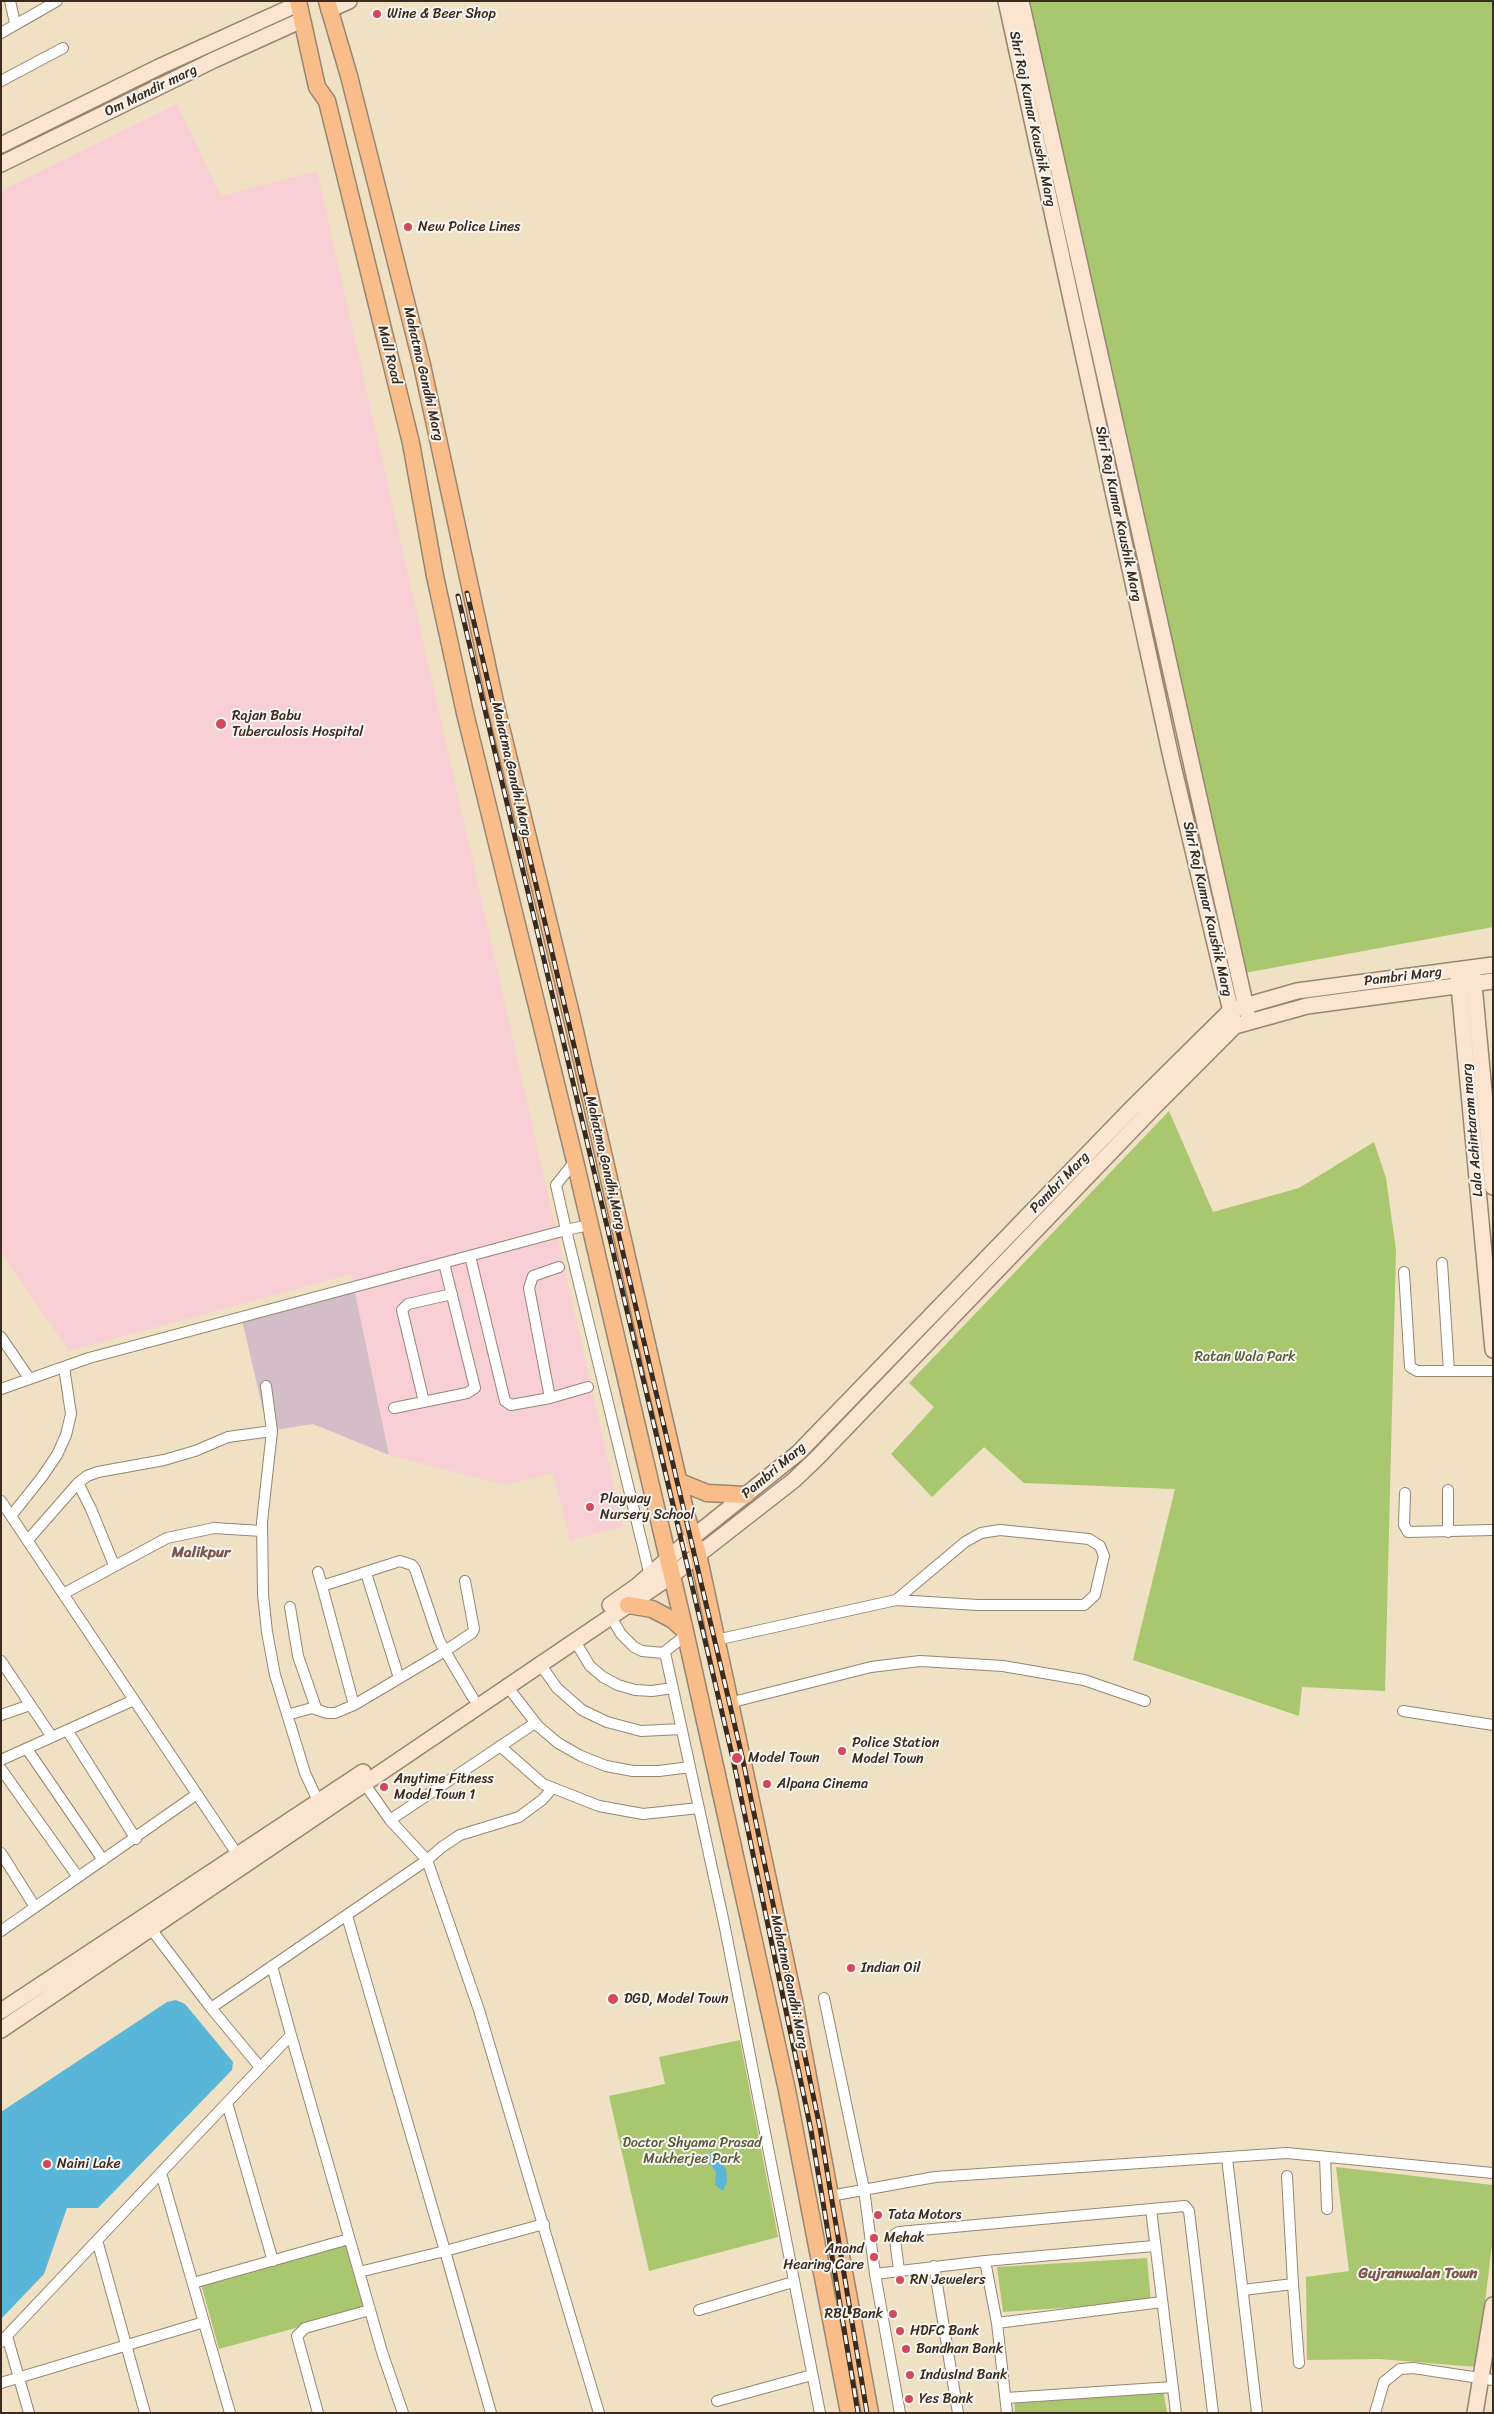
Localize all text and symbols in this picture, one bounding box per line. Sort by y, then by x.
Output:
place label: Wine & Beer Shop [387,6,496,22]
marker: Wine & Beer Shop [371,8,383,20]
street label: Shri Raj Kumar Kaushik Marg [1005,30,1059,208]
street label: Om Mandir marg [102,61,200,121]
place label: New Police Lines [418,219,521,235]
marker: New Police Lines [402,221,414,233]
street label: Mahatma Gandhi Marg [399,305,447,443]
street label: Mall Road [374,324,404,386]
street label: Shri Raj Kumar Kaushik Marg [1091,425,1145,603]
street label: Mahatma Gandhi Marg [487,700,535,838]
place label: Rajan Babu Tuberculosis Hospital [232,708,363,740]
marker: Rajan Babu Tuberculosis Hospital [214,717,228,731]
street label: Shri Raj Kumar Kaushik Marg [1179,820,1235,998]
street label: Pambri Marg [1363,964,1443,990]
street label: Lala Achintaram marg [1459,1063,1487,1197]
street label: Mahatma Gandhi Marg [581,1094,629,1232]
street label: Pambri Marg [1027,1149,1093,1217]
park label: Ratan Wala Park [1194,1349,1296,1365]
street label: Pambri Marg [739,1439,809,1503]
place label: Playway Nursery School [600,1491,695,1524]
marker: Playway Nursery School [584,1501,596,1513]
district label: Malikpur [172,1544,230,1562]
place label: Police Station Model Town [852,1735,939,1768]
marker: Police Station Model Town [836,1745,848,1757]
place label: Model Town [748,1750,820,1766]
marker: Model Town [730,1751,744,1765]
place label: Anytime Fitness Model Town 1 [394,1771,494,1804]
place label: Alpana Cinema [777,1776,868,1792]
marker: Alpana Cinema [761,1778,773,1790]
marker: Anytime Fitness Model Town 1 [378,1781,390,1793]
street label: Mahatma Gandhi Marg [767,1913,811,2051]
place label: Indian Oil [861,1960,921,1976]
marker: Indian Oil [845,1962,857,1974]
place label: DGD, Model Town [624,1991,728,2007]
marker: DGD, Model Town [606,1992,620,2006]
park label: Doctor Shyama Prasad Mukherjee Park [622,2135,762,2168]
place label: Naini Lake [57,2156,121,2172]
marker: Naini Lake [41,2158,53,2170]
place label: Tata Motors [888,2207,962,2223]
marker: Tata Motors [872,2209,884,2221]
place label: Mehak [884,2230,924,2246]
marker: Mehak [868,2232,880,2244]
place label: Anand Hearing Care [783,2241,864,2274]
marker: Anand Hearing Care [868,2251,880,2263]
district label: Gujranwalan Town [1359,2265,1477,2283]
place label: RN Jewelers [910,2272,986,2288]
marker: RN Jewelers [894,2274,906,2286]
place label: RBL Bank [825,2306,883,2322]
marker: RBL Bank [887,2308,899,2320]
place label: HDFC Bank [910,2323,979,2339]
marker: HDFC Bank [894,2325,906,2337]
place label: Bandhan Bank [916,2341,1003,2357]
marker: Bandhan Bank [900,2343,912,2355]
place label: IndusInd Bank [920,2367,1007,2383]
marker: IndusInd Bank [904,2369,916,2381]
place label: Yes Bank [919,2391,973,2407]
marker: Yes Bank [903,2393,915,2405]

